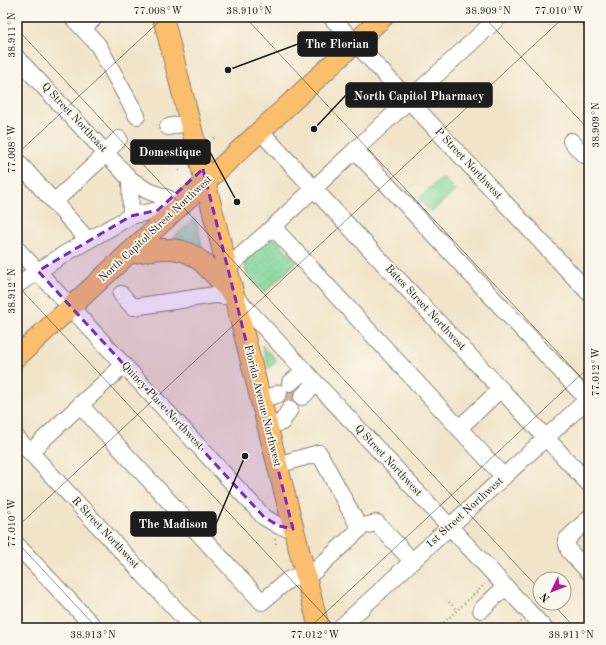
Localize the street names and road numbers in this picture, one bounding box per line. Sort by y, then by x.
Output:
street label: Q Street Northeast [39,81,109,155]
street label: P Street Northwest [432,126,504,202]
street label: North Capitol Street Northwest [97,174,215,284]
street label: Bates Street Northwest [383,263,467,353]
street label: Florida Avenue Northwest [241,344,283,468]
street label: Quincy Place Northwest [119,360,205,452]
street label: Q Street Northwest [352,423,424,499]
street label: 1st Street Northwest [424,475,506,551]
street label: R Street Northwest [69,495,141,571]

